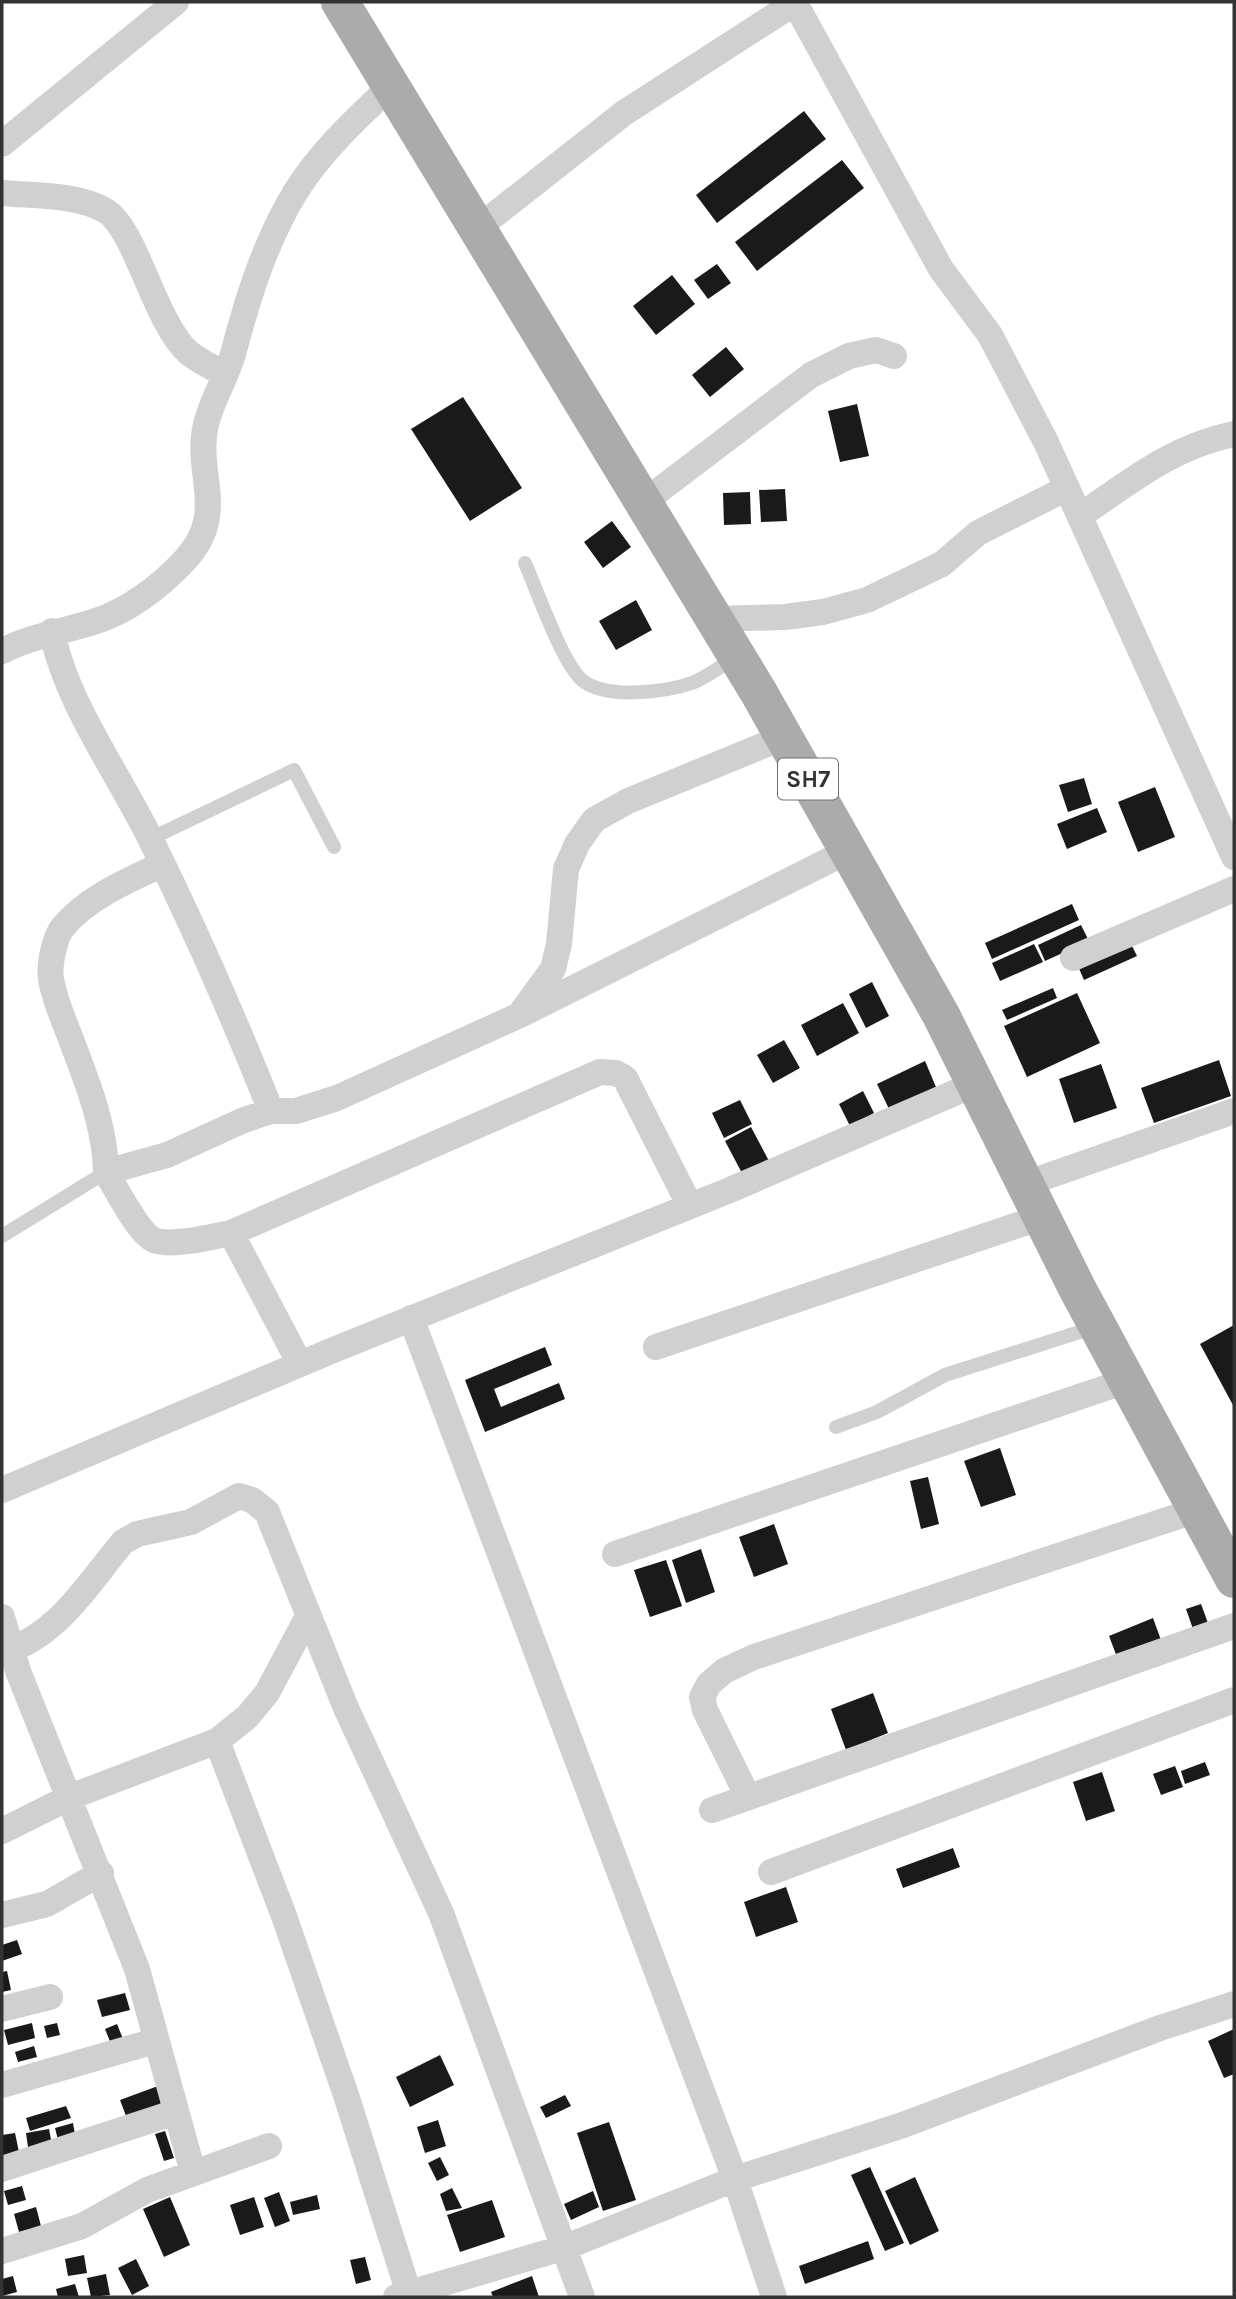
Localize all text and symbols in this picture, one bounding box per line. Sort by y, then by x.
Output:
road number: SH7 [778,758,838,800]

